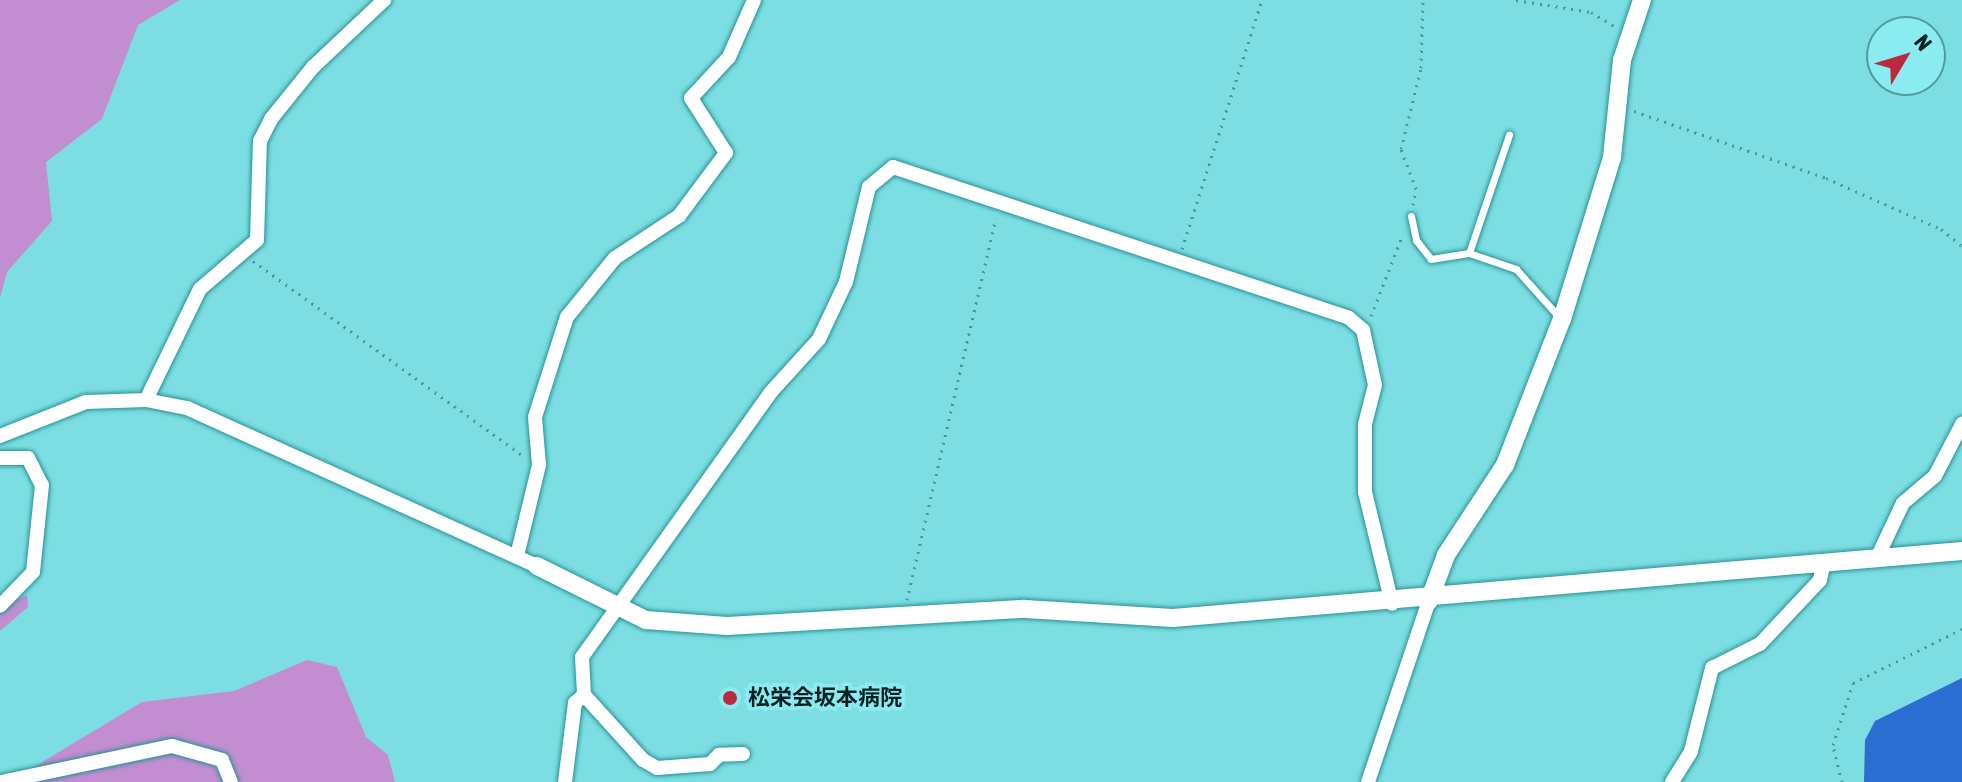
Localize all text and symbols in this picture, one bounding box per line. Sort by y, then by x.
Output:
north arrow [1866,16,1946,96]
text: N [1909,29,1938,56]
place label: 松栄会坂本病院 [748,685,902,711]
marker: 松栄会坂本病院 [719,687,741,709]

